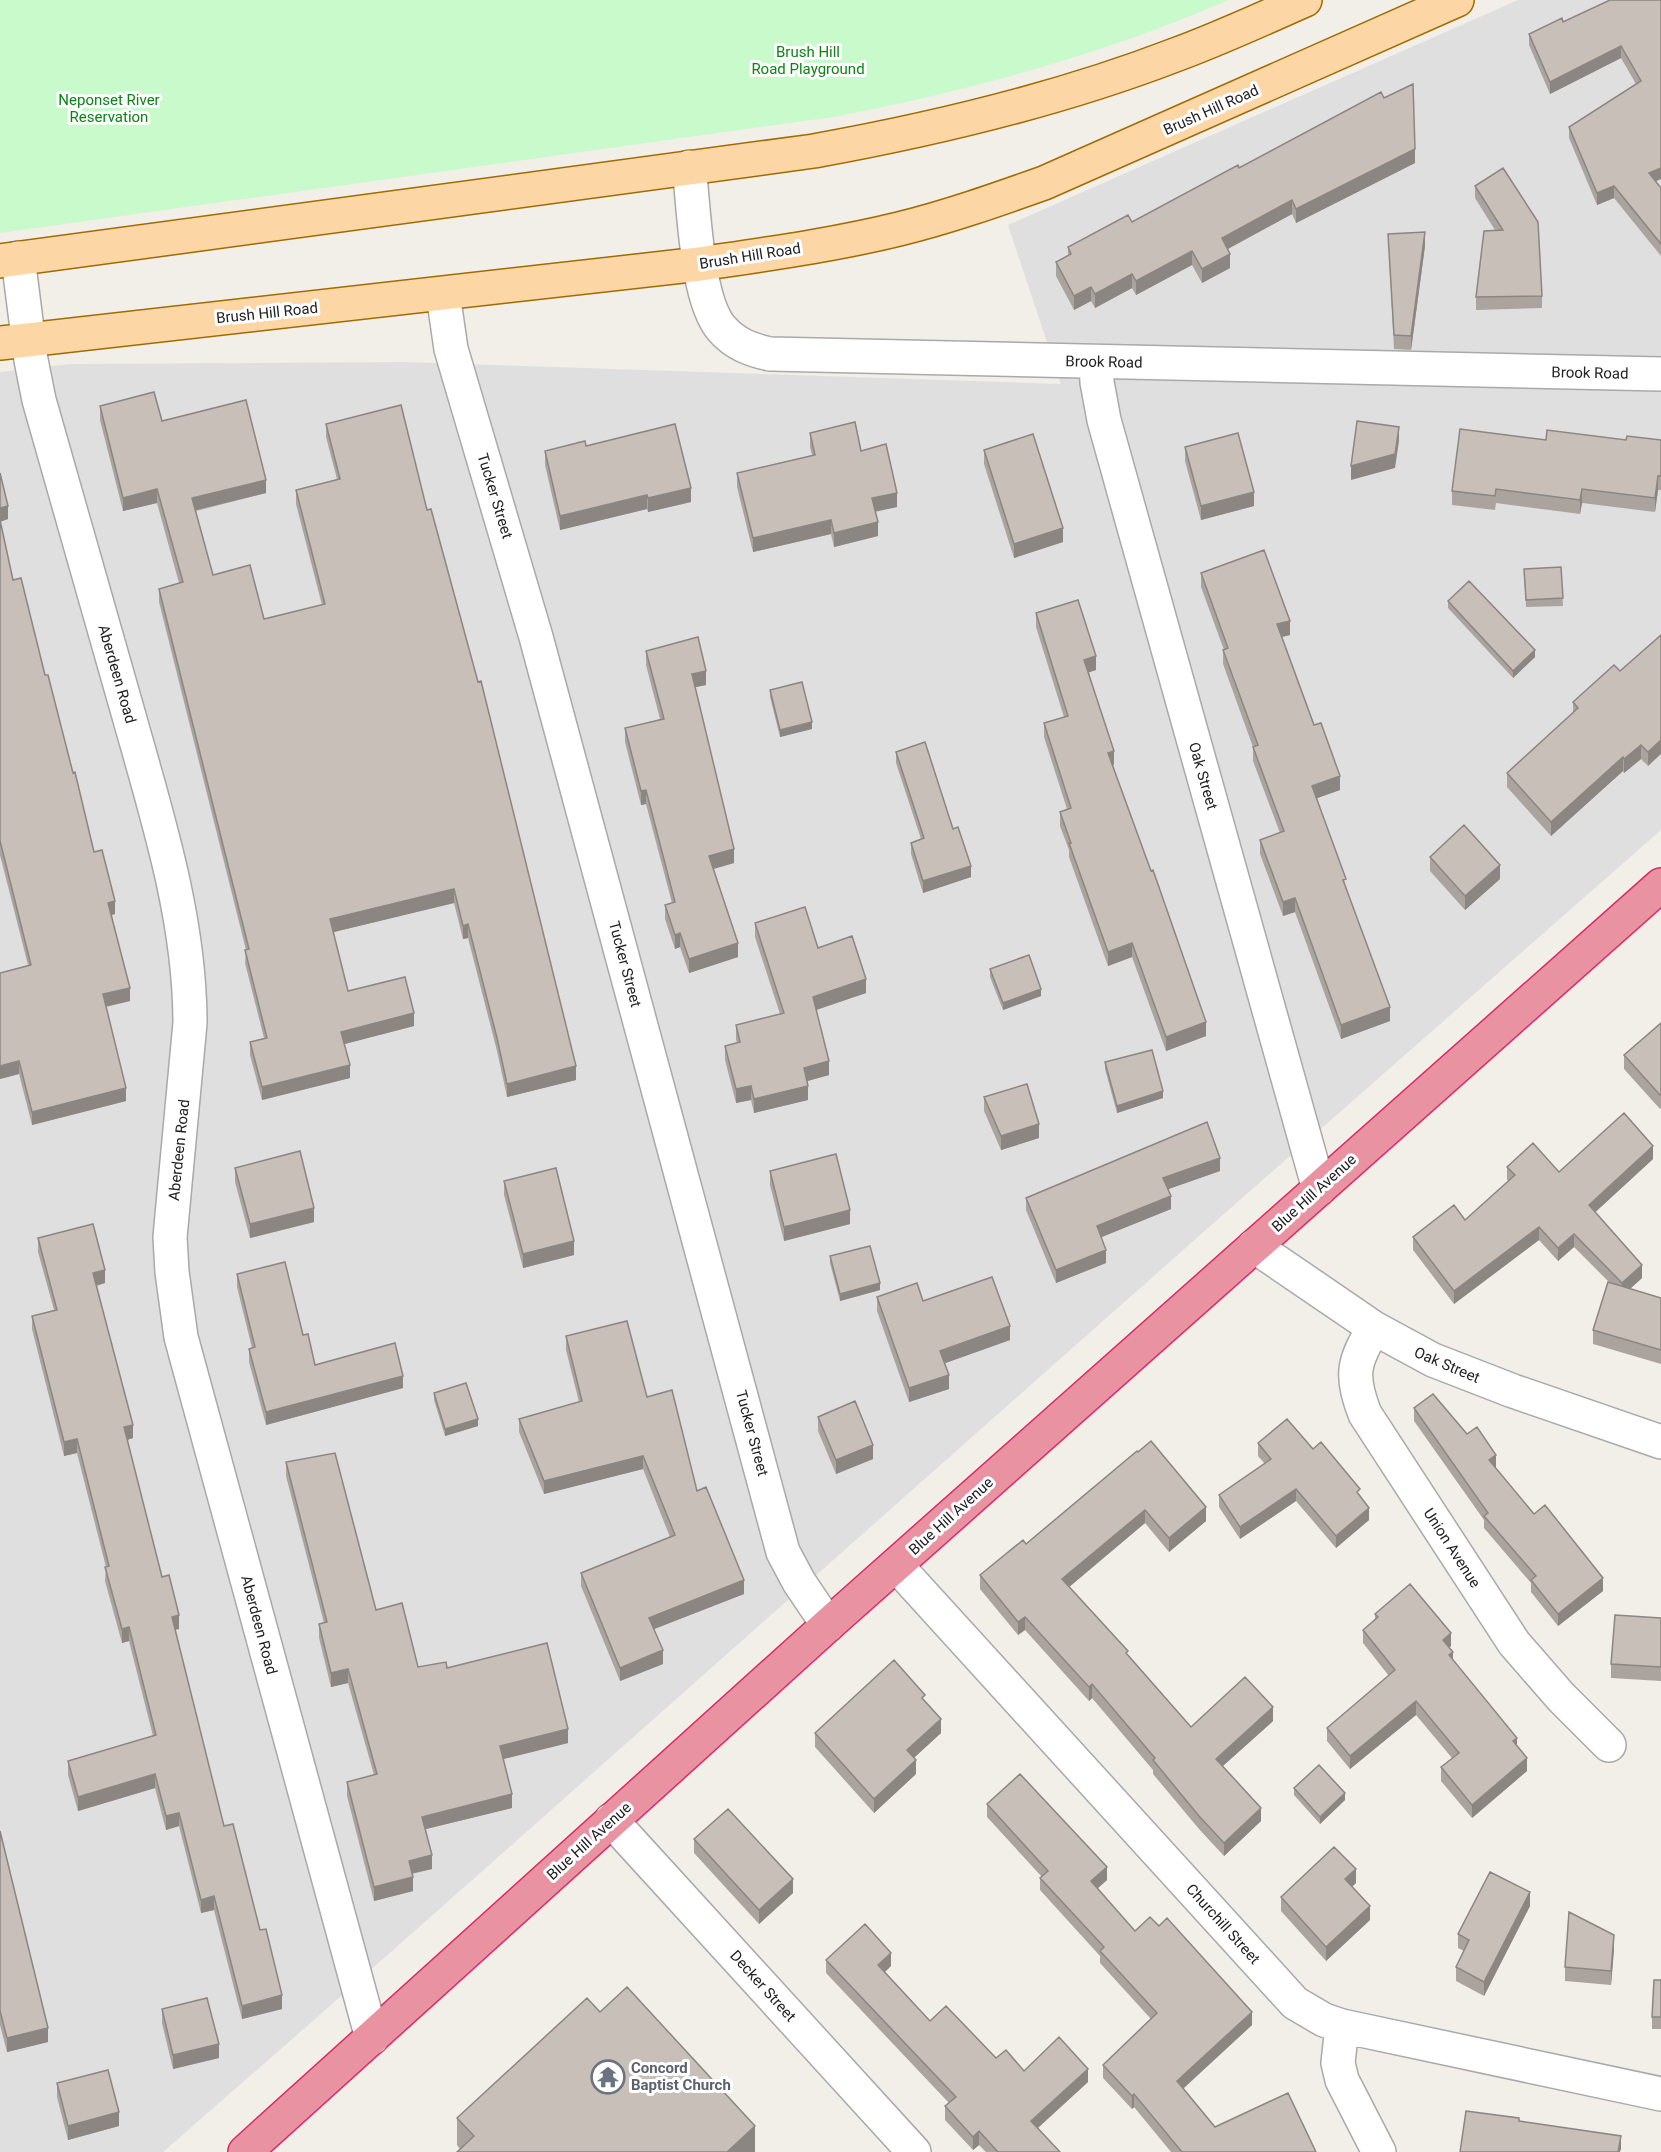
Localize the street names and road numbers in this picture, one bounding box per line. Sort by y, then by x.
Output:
street label: Brush Hill Road [1161,81,1261,139]
street label: Brush Hill Road [698,239,802,273]
street label: Brush Hill Road [215,299,319,327]
street label: Brook Road [1065,352,1143,372]
street label: Brook Road [1551,363,1629,383]
street label: Tucker Street [474,451,517,541]
street label: Aberdeen Road [94,623,140,725]
street label: Oak Street [1185,740,1221,812]
street label: Tucker Street [605,919,645,1009]
street label: Aberdeen Road [165,1098,193,1202]
street label: Blue Hill Avenue [1268,1150,1360,1236]
street label: Oak Street [1412,1343,1483,1387]
street label: Tucker Street [732,1388,772,1478]
street label: Blue Hill Avenue [905,1473,997,1559]
street label: Union Avenue [1420,1505,1484,1591]
street label: Aberdeen Road [237,1573,281,1677]
street label: Blue Hill Avenue [543,1798,635,1884]
street label: Churchill Street [1182,1880,1264,1968]
street label: Decker Street [726,1947,800,2025]

